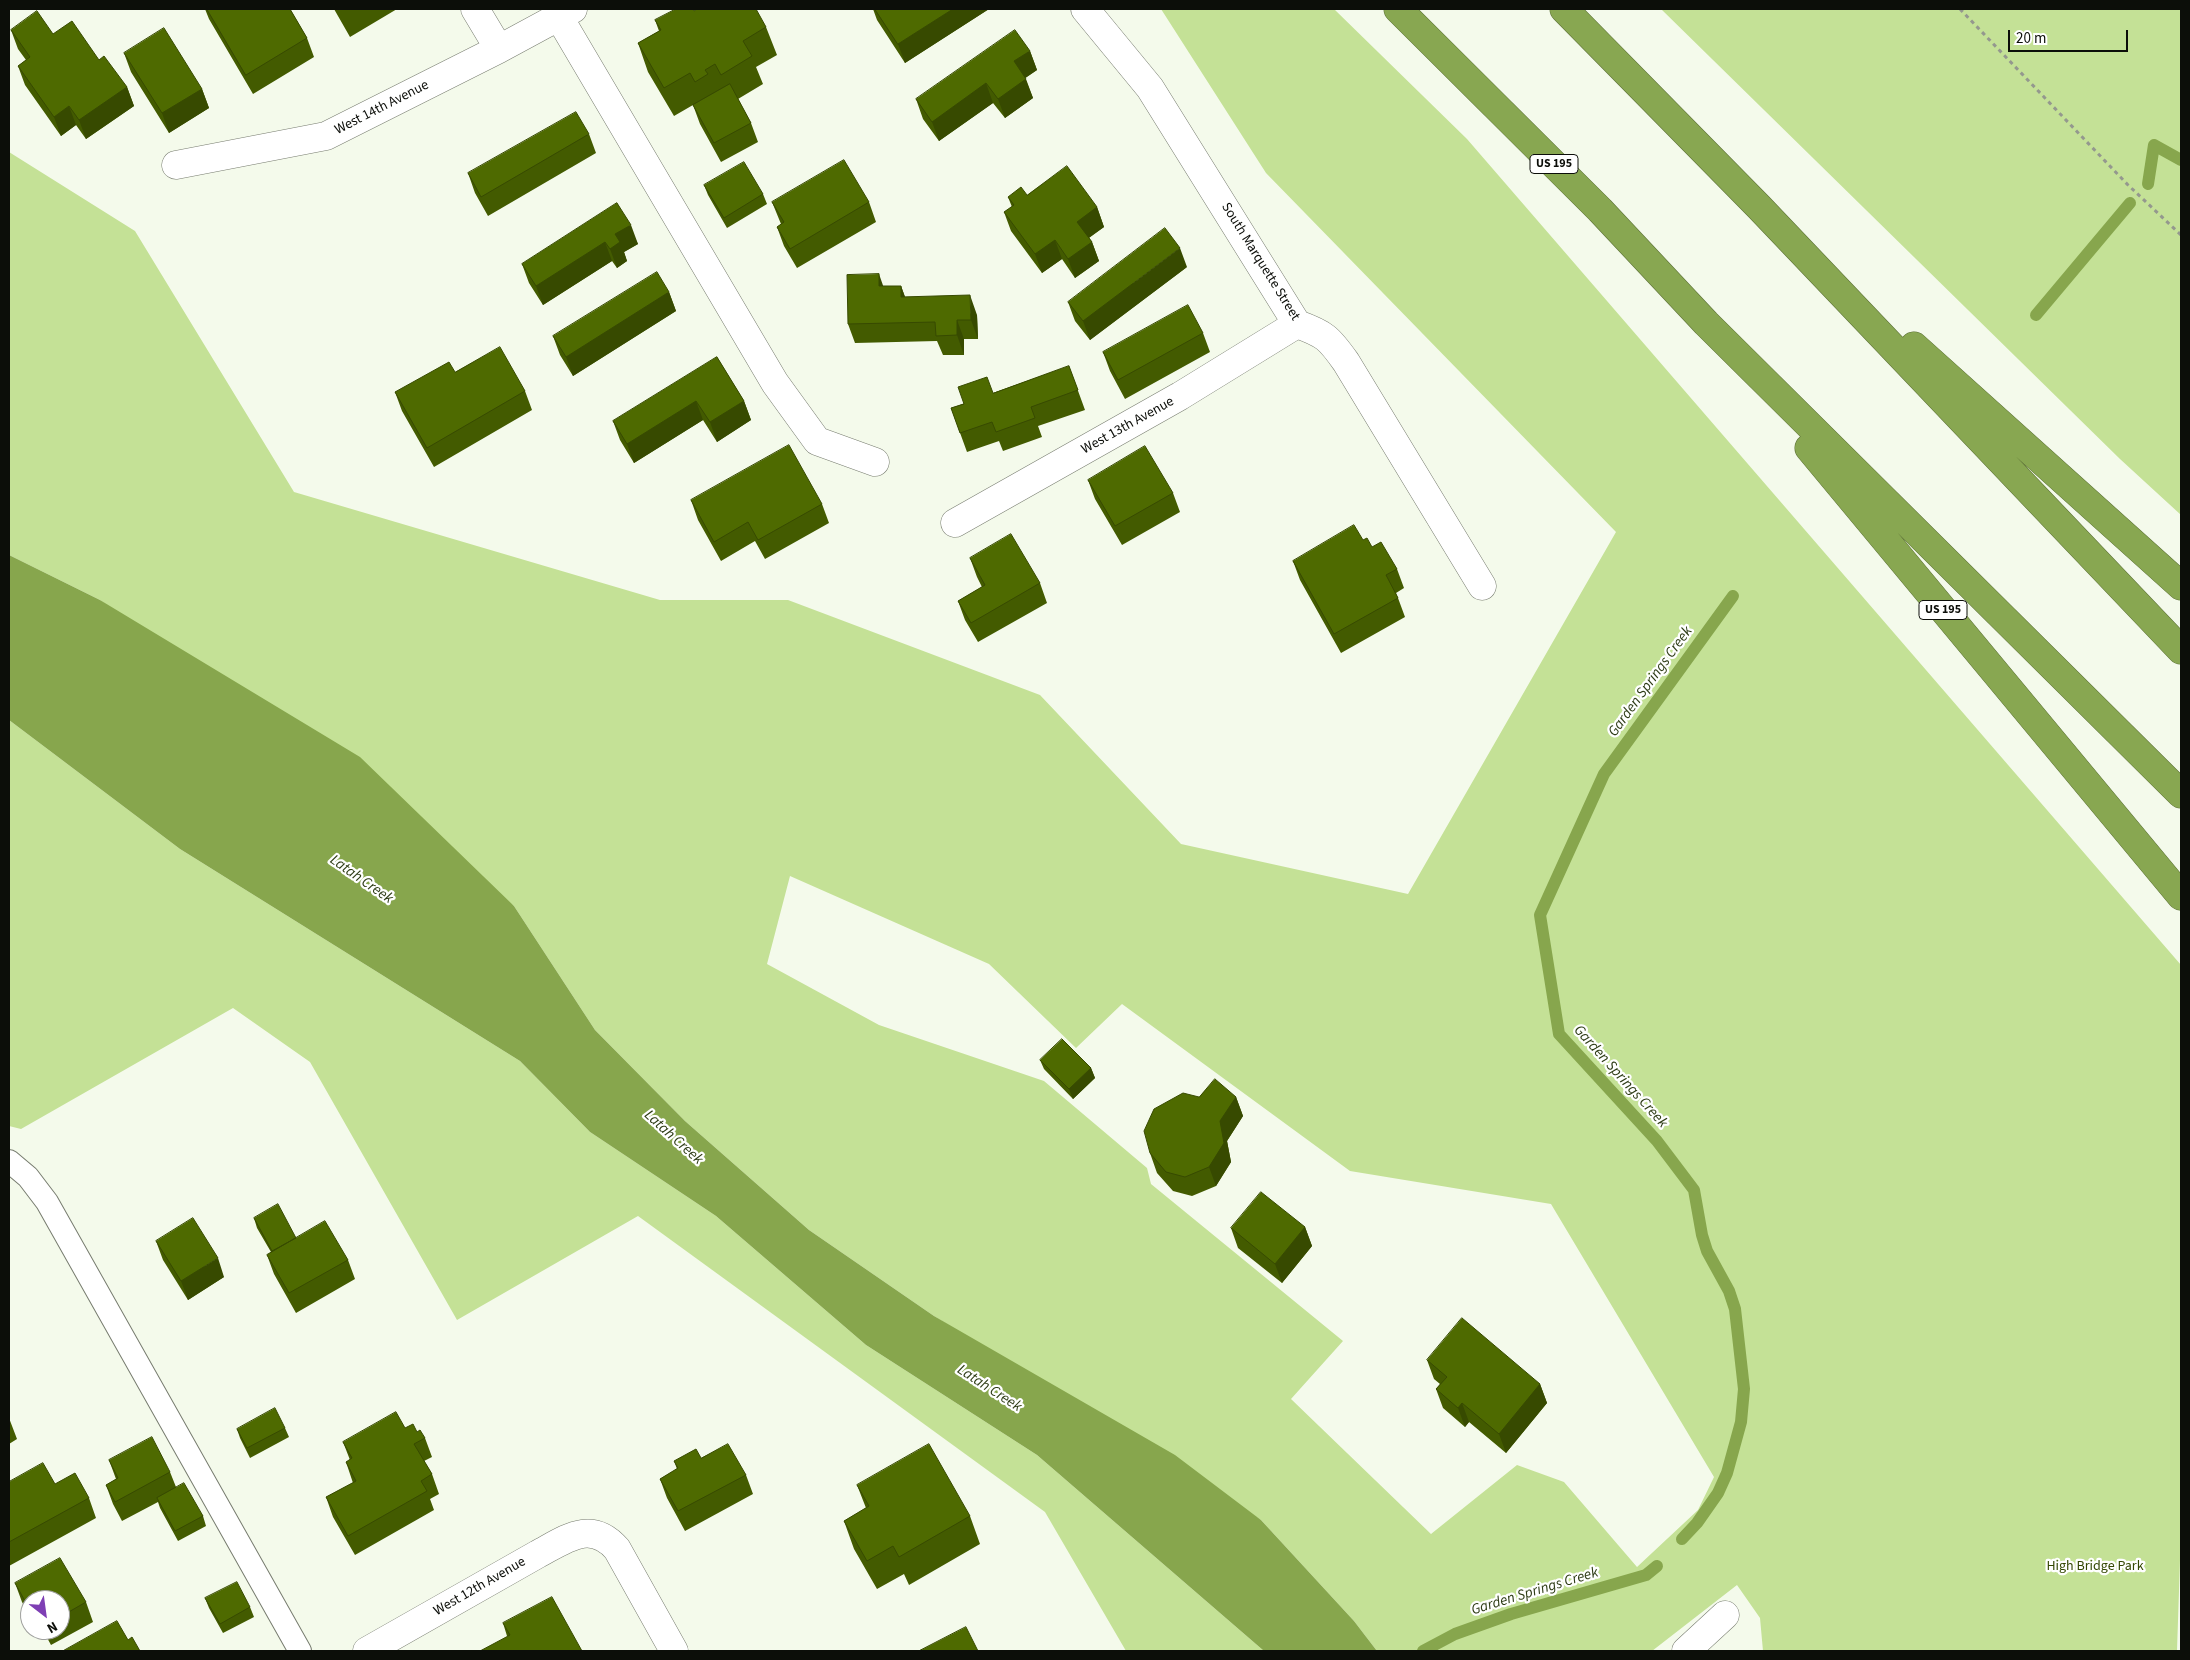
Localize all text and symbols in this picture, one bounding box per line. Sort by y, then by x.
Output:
scale bar [2010,20,2130,52]
text: 20 m [2016,28,2046,49]
street label: West 14th Avenue [332,77,432,139]
road number: US 195 [1530,154,1578,173]
street label: South Marquette Street [1217,200,1303,324]
street label: West 13th Avenue [1079,394,1177,458]
road number: US 195 [1919,600,1967,620]
water label: Garden Springs Creek [1605,623,1697,741]
water label: Latah Creek [326,852,396,908]
water label: Garden Springs Creek [1569,1022,1671,1132]
water label: Latah Creek [640,1107,706,1169]
water label: Latah Creek [953,1362,1025,1416]
street label: West 12th Avenue [431,1554,529,1620]
park label: High Bridge Park [2046,1559,2144,1575]
water label: Garden Springs Creek [1469,1564,1601,1620]
north arrow [20,1590,70,1640]
text: N [43,1616,61,1638]

